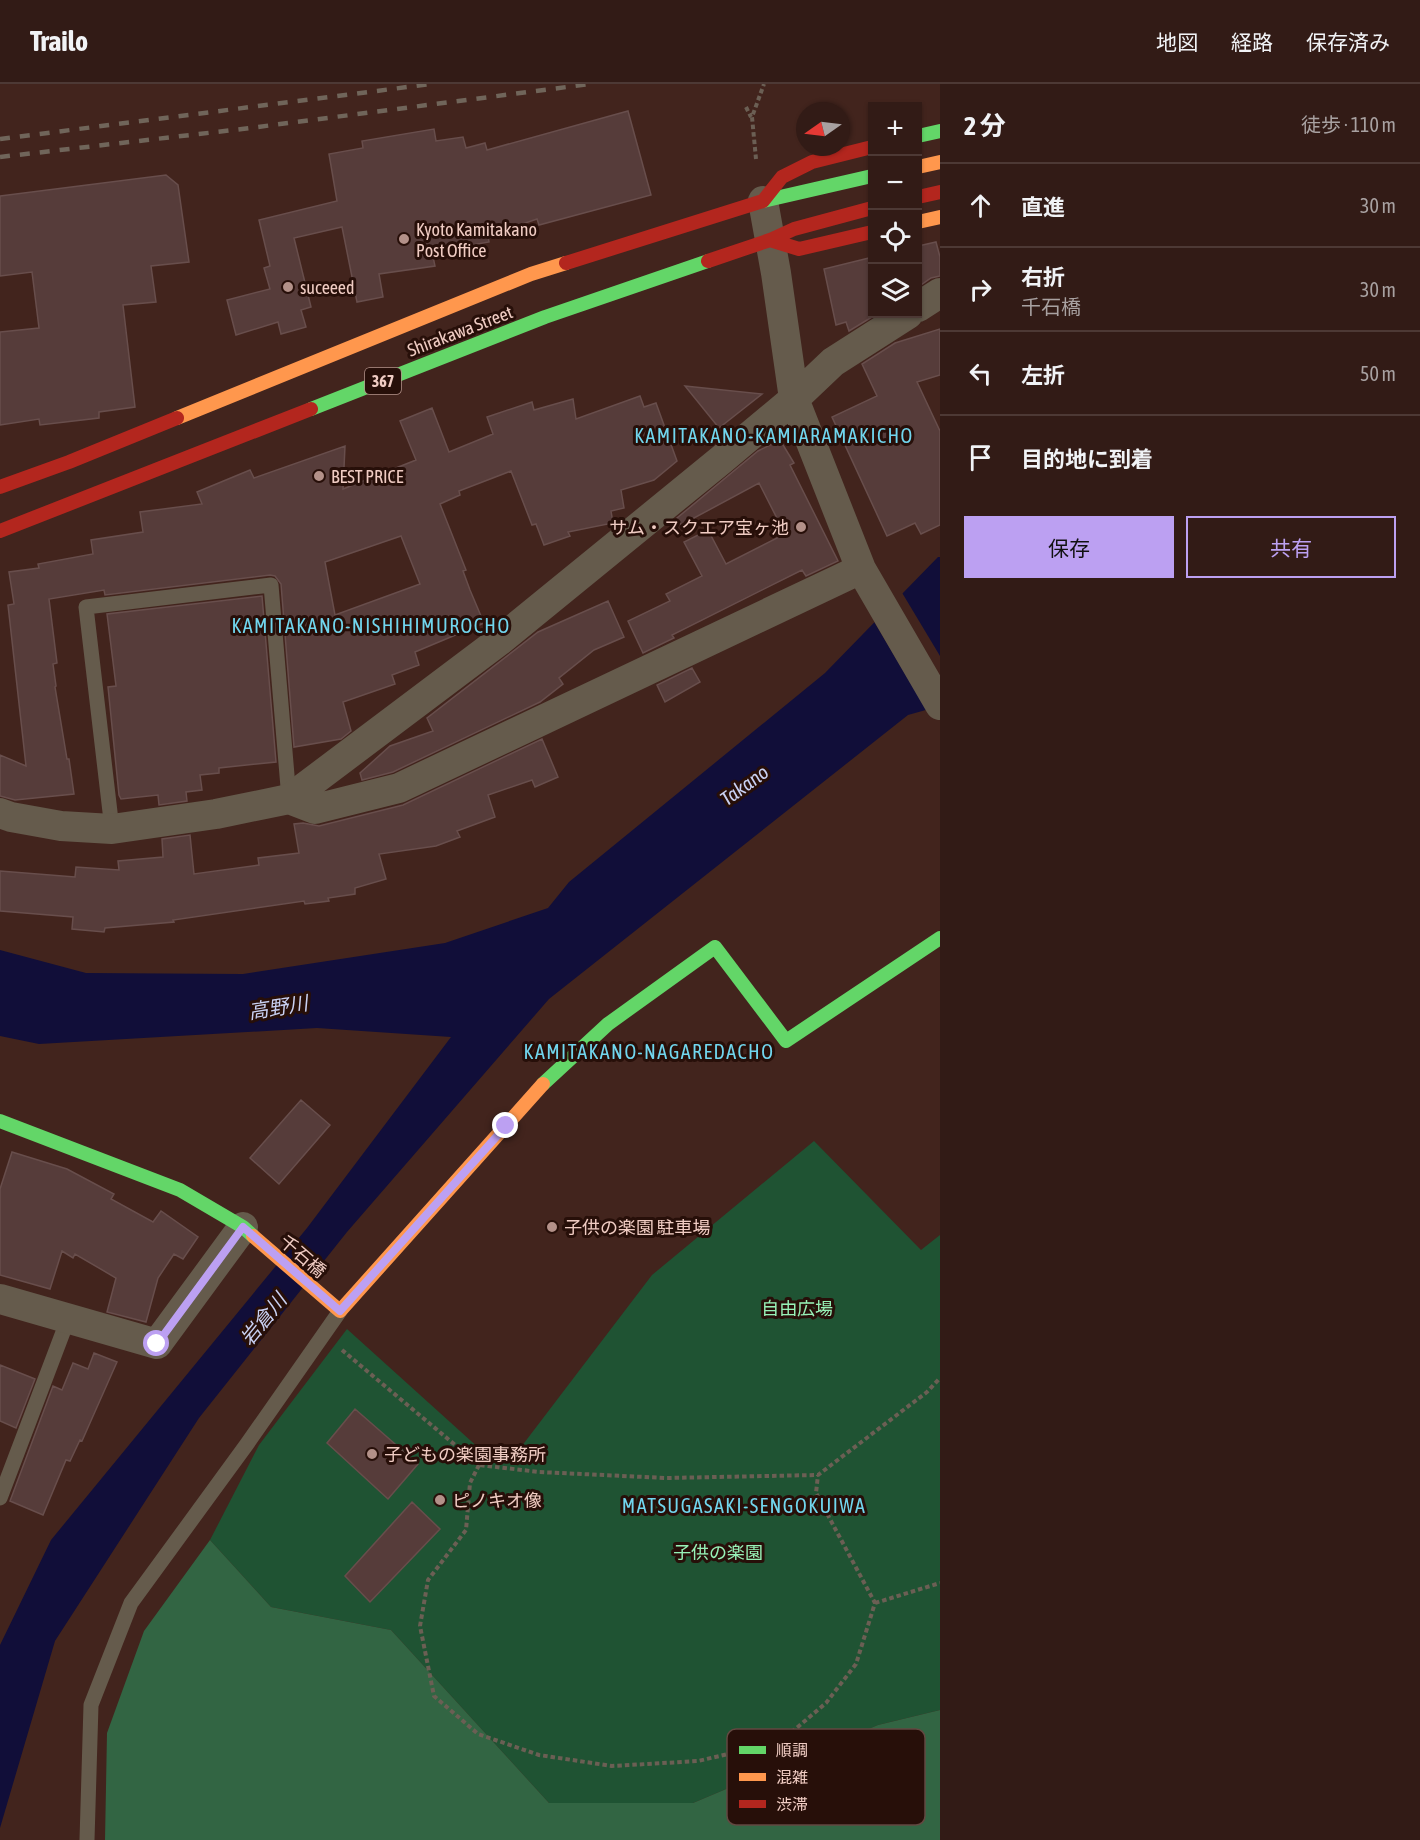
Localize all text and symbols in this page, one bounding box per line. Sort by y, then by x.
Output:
text: Trailo [30,25,88,57]
text: 地図 [1156,30,1198,54]
text: 経路 [1231,30,1273,54]
text: 保存済み [1306,30,1390,54]
north arrow [796,102,850,156]
map controls [868,102,922,318]
button: + [868,102,922,156]
text: 2 分 [964,111,1006,141]
text: 徒歩 · 110 m [1301,113,1396,136]
button: − [868,156,922,210]
icon: ahead [964,189,997,222]
text: 直進 [1021,194,1065,220]
text: 30 m [1360,194,1396,217]
button: locate [868,210,922,264]
place label: Kyoto Kamitakano Post Office [416,219,537,261]
marker: Kyoto Kamitakano Post Office [397,232,411,246]
button: layers [868,264,922,318]
text: 右折 [1021,264,1065,290]
icon: right [964,273,997,306]
place label: suceeed [300,277,355,298]
text: 30 m [1360,278,1396,301]
marker: suceeed [281,280,295,294]
text: 千石橋 [1021,295,1081,318]
street label: Shirakawa Street [404,301,516,361]
icon: left [964,357,997,390]
text: 左折 [1021,362,1065,388]
text: 50 m [1360,362,1396,385]
road number: 367 [365,368,401,394]
district label: KAMITAKANO-KAMIARAMAKICHO [634,424,914,447]
icon: arrive [964,441,997,474]
text: 目的地に到着 [1021,446,1153,472]
place label: BEST PRICE [331,466,404,487]
marker: BEST PRICE [312,469,326,483]
button: 保存 [964,516,1174,578]
button: 共有 [1186,516,1396,578]
place label: サム・スクエア宝ヶ池 [609,517,789,538]
marker: サム・スクエア宝ヶ池 [794,520,808,534]
district label: KAMITAKANO-NISHIHIMUROCHO [231,614,511,637]
water label: Takano [716,760,772,810]
water label: 高野川 [247,991,311,1023]
district label: KAMITAKANO-NAGAREDACHO [524,1040,774,1063]
route end [492,1112,518,1138]
place label: 子供の楽園 駐車場 [564,1217,710,1238]
marker: 子供の楽園 駐車場 [545,1220,559,1234]
street label: 千石橋 [276,1230,330,1282]
water label: 岩倉川 [235,1287,292,1350]
park label: 自由広場 [761,1298,833,1319]
route start [143,1330,169,1356]
place label: 子どもの楽園事務所 [384,1444,546,1465]
marker: 子どもの楽園事務所 [365,1447,379,1461]
place label: ピノキオ像 [452,1490,542,1511]
marker: ピノキオ像 [433,1493,447,1507]
district label: MATSUGASAKI-SENGOKUIWA [622,1494,866,1517]
park label: 子供の楽園 [673,1542,763,1563]
legend [727,1729,925,1825]
text: 順調 [776,1741,808,1759]
text: 混雑 [776,1768,808,1786]
text: 渋滞 [776,1795,808,1813]

